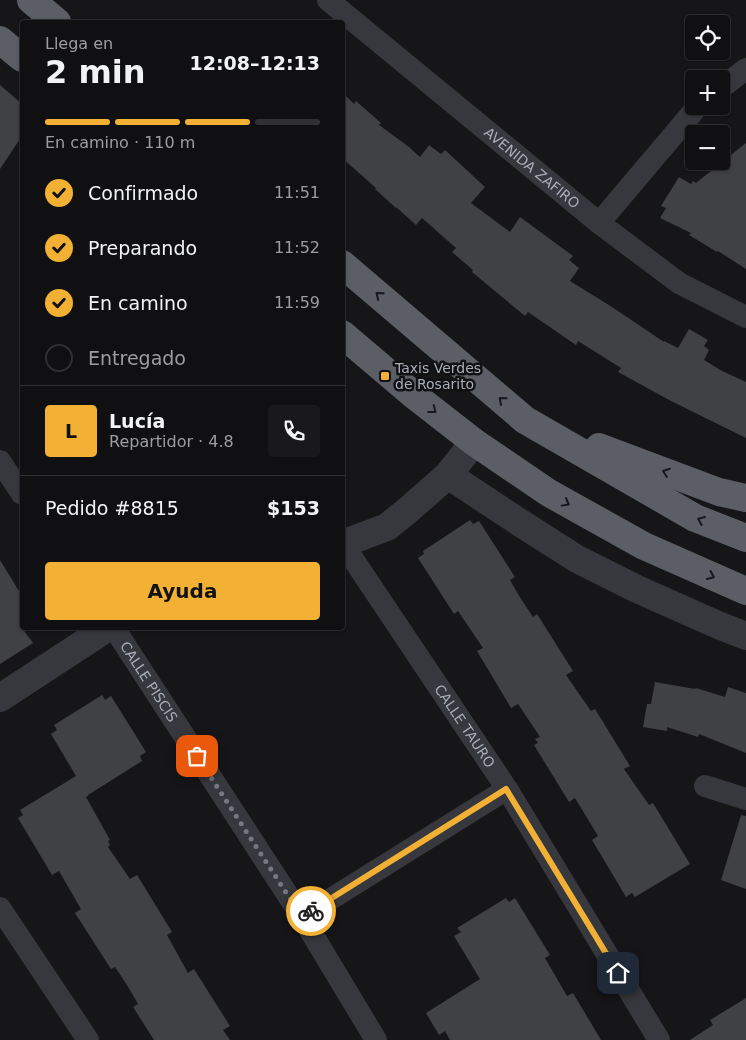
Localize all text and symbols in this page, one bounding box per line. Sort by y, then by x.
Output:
map controls [685,15,730,170]
button: locate [685,15,730,60]
text: Llega en [45,34,113,53]
text: 12:08–12:13 [190,52,320,74]
text: 2 min [45,53,146,91]
button: + [685,70,730,115]
street label: AVENIDA ZAFIRO [481,124,583,212]
button: − [685,125,730,170]
text: En camino · 110 m [45,133,195,152]
icon: check [45,179,73,207]
text: Confirmado [88,182,198,204]
text: 11:51 [274,183,320,202]
icon: check [45,234,73,262]
text: Preparando [88,237,197,259]
text: 11:52 [274,238,320,257]
icon: check [45,289,73,317]
one-way arrow [375,291,384,300]
text: En camino [88,292,188,314]
text: 11:59 [274,293,320,312]
text: Entregado [88,347,186,369]
place label: Taxis Verdes de Rosarito [394,360,481,392]
marker: Taxis Verdes de Rosarito [379,370,391,382]
one-way arrow [499,397,508,406]
button: phone [268,405,320,457]
one-way arrow [427,405,436,413]
text: Lucía [109,410,165,432]
text: L [65,420,77,442]
text: Repartidor · 4.8 [109,432,234,451]
one-way arrow [663,468,671,478]
text: Pedido #8815 [45,497,179,519]
text: $153 [267,497,320,519]
one-way arrow [561,497,570,507]
one-way arrow [697,516,706,527]
button: Ayuda [45,562,320,620]
one-way arrow [706,569,715,580]
street label: CALLE PISCIS [117,638,181,725]
street label: CALLE TAURO [431,682,498,770]
pin [176,735,218,777]
icon: bag [183,742,211,770]
courier [286,886,336,936]
icon: bike [297,897,325,925]
pin [597,952,639,994]
icon: home [604,959,632,987]

